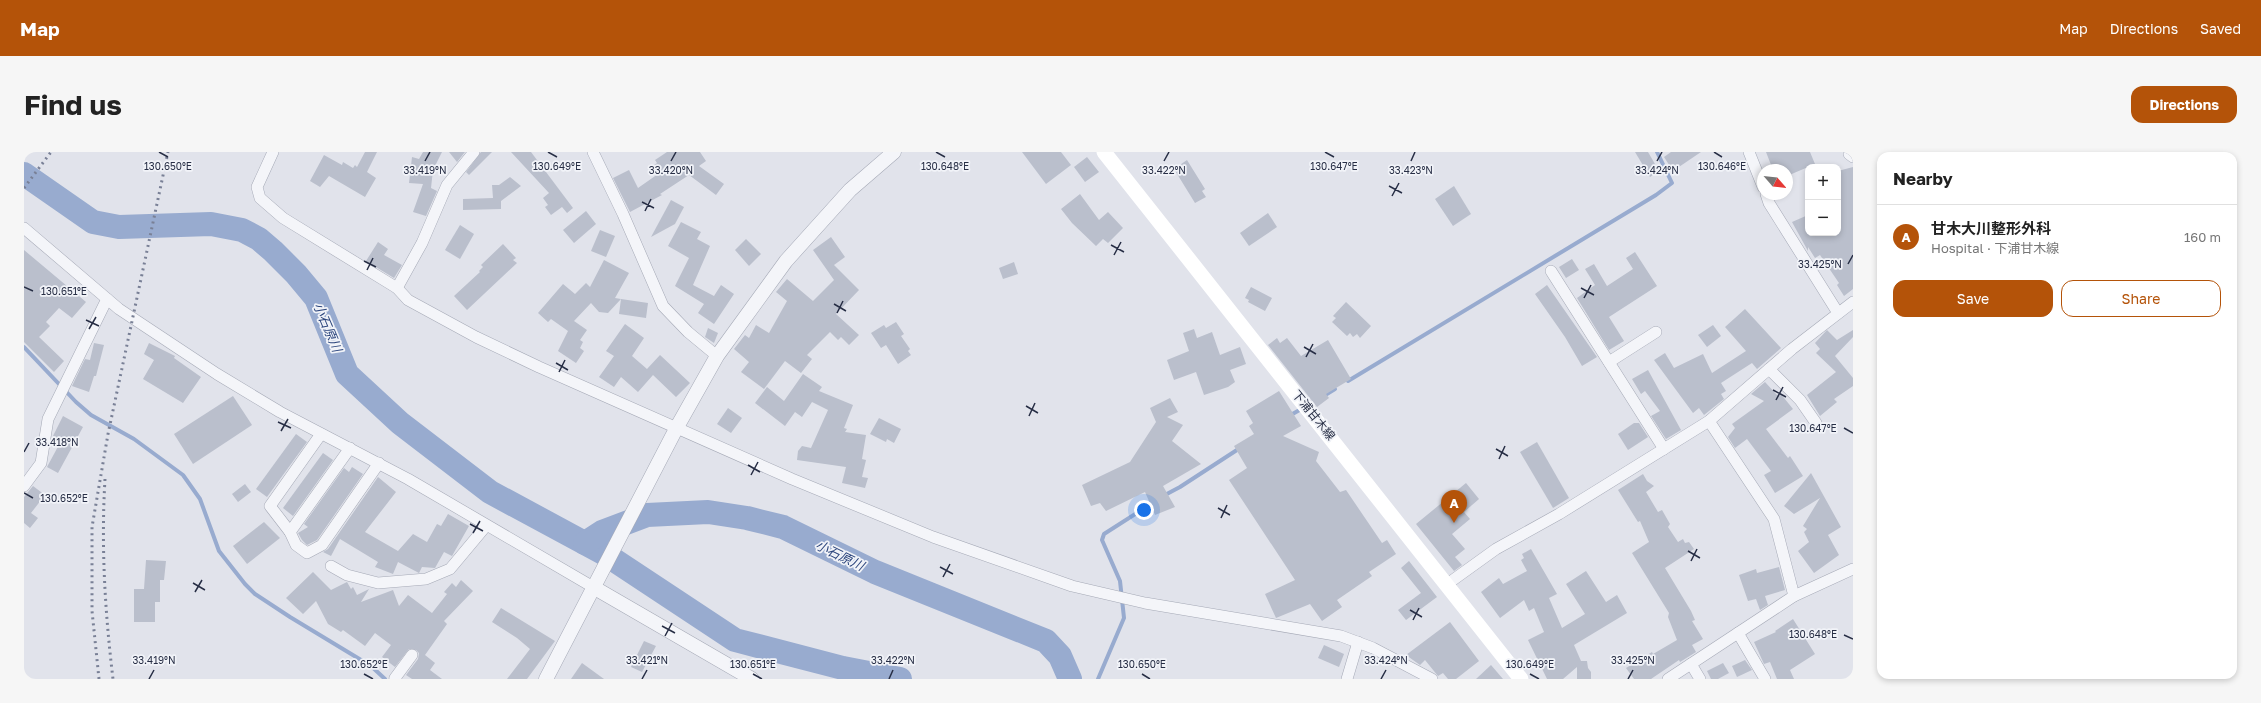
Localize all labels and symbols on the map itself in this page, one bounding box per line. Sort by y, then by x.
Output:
text: 130.650°E [144,160,192,172]
text: 130.649°E [533,160,581,172]
text: 130.648°E [921,160,969,172]
text: 130.647°E [1310,160,1358,172]
text: 130.646°E [1698,160,1746,172]
text: 33.419°N [403,164,447,176]
text: 33.420°N [649,164,693,176]
text: 33.422°N [1142,164,1186,176]
text: 33.423°N [1389,164,1433,176]
text: 33.424°N [1635,164,1679,176]
north arrow [1757,164,1793,200]
text: 33.425°N [1798,258,1842,270]
text: 130.651°E [41,285,87,297]
water label: 小石原川 [310,300,346,356]
street label: 下浦甘木線 [1289,387,1339,443]
text: 130.647°E [1789,422,1837,434]
text: 33.418°N [35,436,79,448]
pin: A [1441,490,1467,523]
text: 130.652°E [40,492,88,504]
your location [1134,500,1154,520]
water label: 小石原川 [813,536,869,574]
text: 130.648°E [1789,628,1837,640]
text: 33.419°N [132,654,176,666]
text: 33.421°N [626,654,668,666]
text: 33.422°N [871,654,915,666]
text: 33.424°N [1364,654,1408,666]
text: 33.425°N [1611,654,1655,666]
text: 130.652°E [340,658,388,670]
text: 130.651°E [730,658,776,670]
text: 130.650°E [1118,658,1166,670]
text: 130.649°E [1506,658,1554,670]

